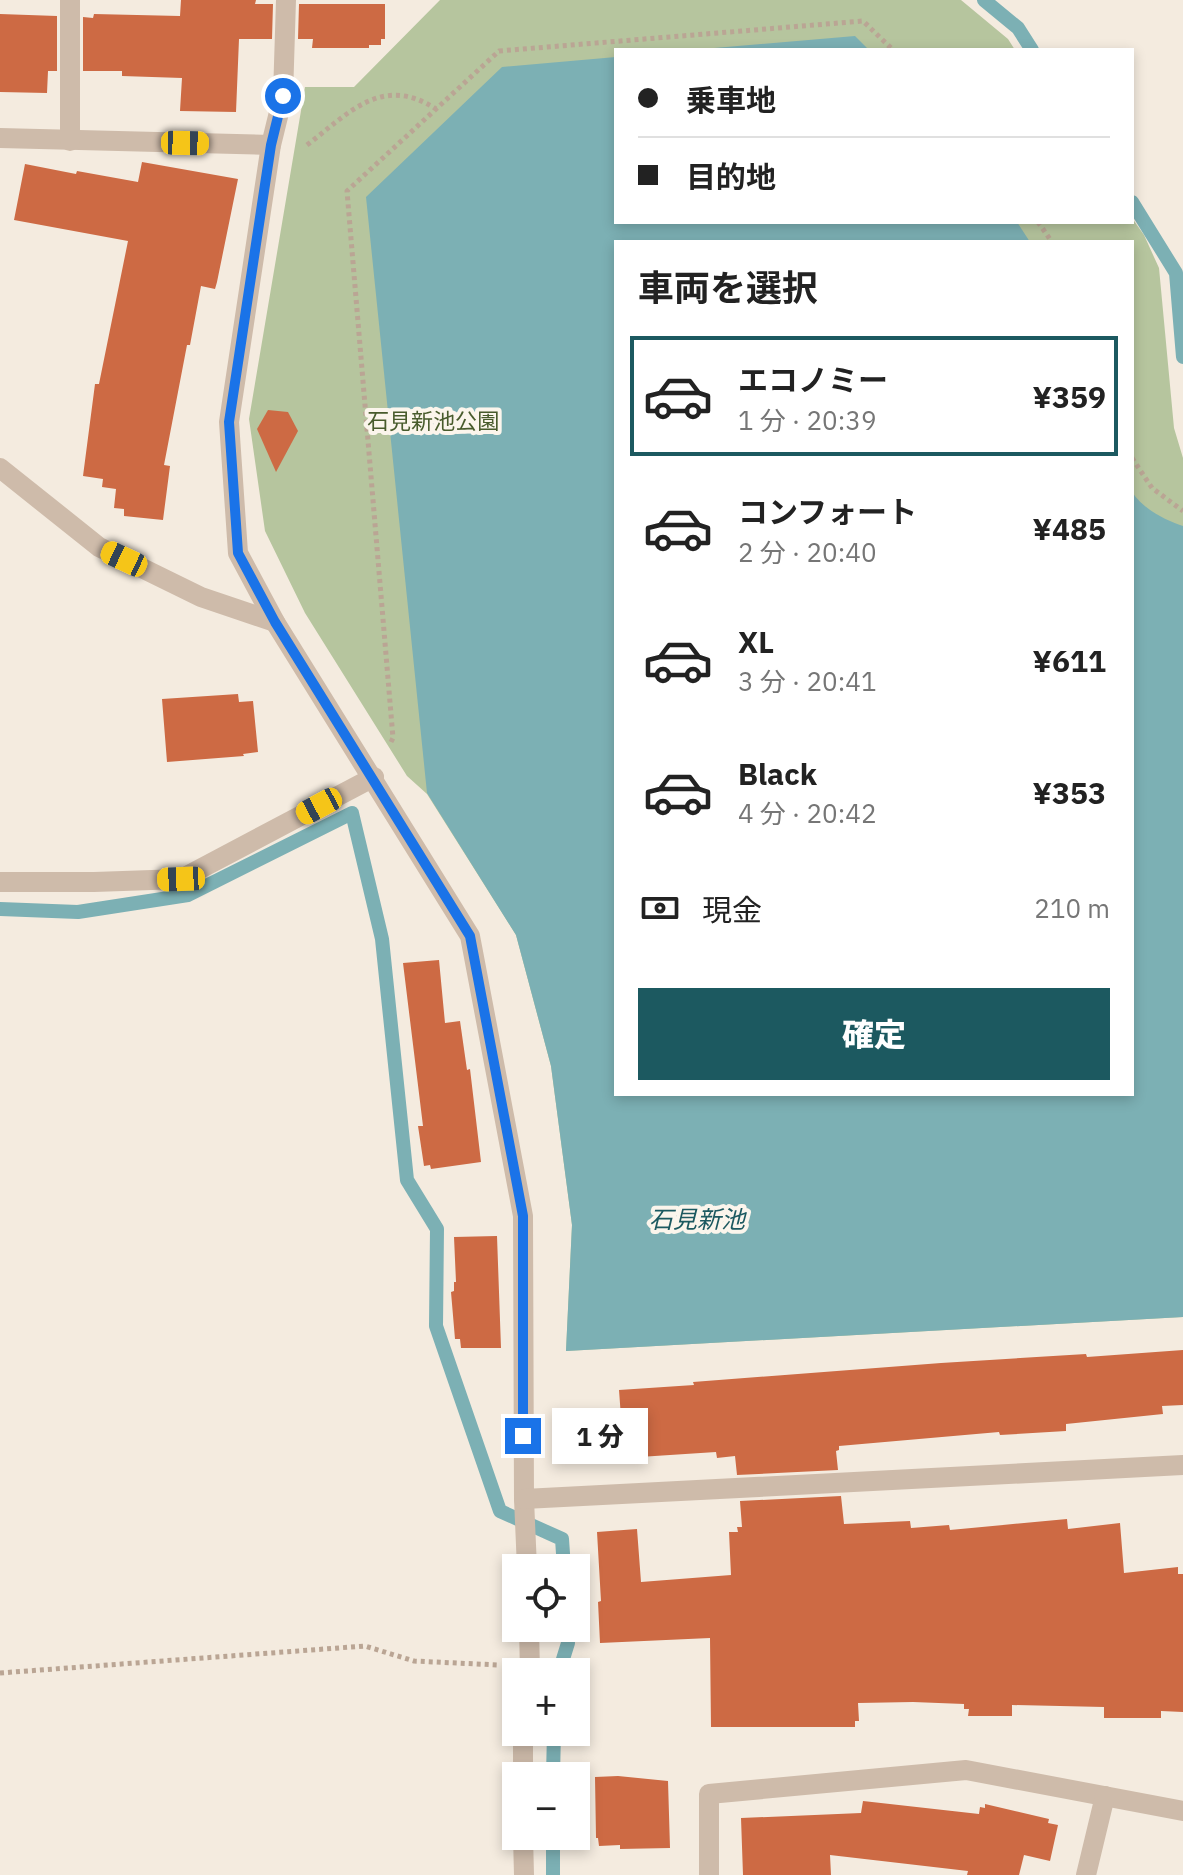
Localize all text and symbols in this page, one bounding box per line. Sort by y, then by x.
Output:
route start [265,78,301,114]
text: 乗車地 [686,80,776,119]
car [161,131,209,155]
text: 目的地 [686,157,776,196]
text: 車両を選択 [638,264,818,311]
icon: car [642,360,714,432]
text: エコノミー [738,360,888,399]
text: ¥359 [1033,377,1106,416]
text: 1 分 · 20:39 [738,403,876,437]
park label: 石見新池公園 [367,406,499,435]
icon: car [642,492,714,564]
text: コンフォート [738,492,917,531]
text: ¥485 [1033,509,1106,548]
text: 2 分 · 20:40 [738,535,876,569]
car [97,538,151,580]
text: XL [738,622,774,661]
icon: car [642,624,714,696]
text: ¥611 [1033,641,1106,680]
text: 3 分 · 20:41 [738,664,876,698]
text: Black [738,754,817,793]
icon: car [642,756,714,828]
text: ¥353 [1033,773,1106,812]
car [292,784,346,828]
text: 4 分 · 20:42 [738,796,876,830]
car [157,866,205,892]
icon: cash [638,886,682,930]
text: 現金 [702,890,762,929]
text: 210 m [1034,891,1110,925]
button: 確定 [638,988,1110,1080]
water label: 石見新池 [649,1203,747,1235]
callout: 1 分 [551,1408,647,1464]
route end [505,1418,541,1454]
text: 1 分 [576,1419,624,1453]
map controls [502,1554,590,1850]
button: locate [502,1554,590,1642]
button: + [502,1658,590,1746]
button: − [502,1762,590,1850]

